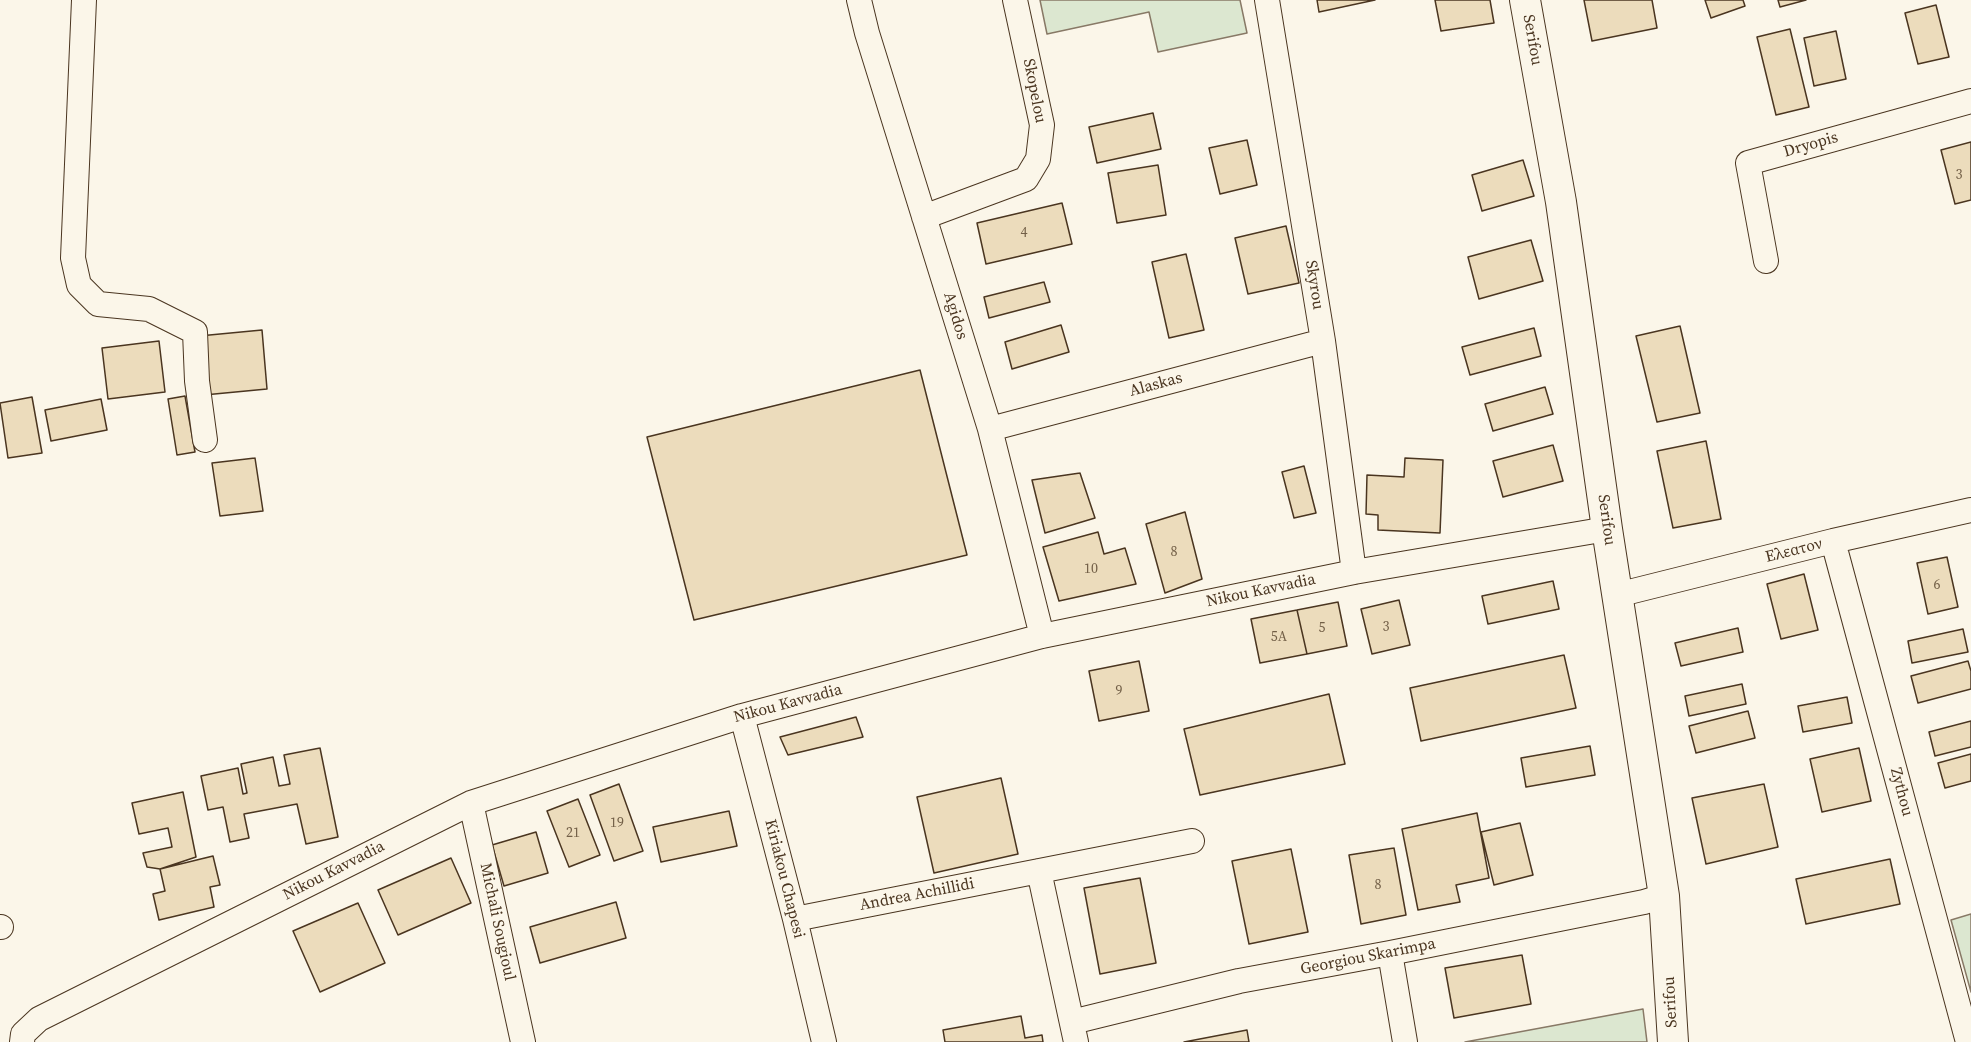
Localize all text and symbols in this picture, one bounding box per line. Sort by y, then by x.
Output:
street label: Serifou [1518,13,1546,67]
street label: Skopelou [1018,57,1050,125]
street label: Dryopis [1782,128,1840,162]
house number: 3 [1956,167,1962,183]
house number: 4 [1021,225,1027,241]
street label: Skyrou [1301,259,1327,311]
street label: Agidos [939,290,971,342]
street label: Alaskas [1127,369,1185,401]
street label: Serifou [1593,493,1619,547]
street label: Ελεατον [1764,535,1824,567]
house number: 8 [1171,544,1177,560]
house number: 10 [1084,561,1098,577]
street label: Nikou Kavvadia [1205,570,1317,612]
house number: 6 [1934,577,1940,593]
house number: 3 [1383,619,1389,635]
house number: 5 [1319,620,1325,636]
house number: 5A [1271,629,1287,645]
street label: Nikou Kavvadia [732,680,844,728]
house number: 9 [1116,683,1122,699]
street label: Zythou [1885,766,1917,818]
house number: 19 [610,815,624,831]
street label: Kiriakou Chapesi [760,818,808,940]
house number: 21 [566,825,580,841]
street label: Nikou Kavvadia [280,837,388,905]
street label: Michali Sougioul [475,861,519,983]
street label: Andrea Achillidi [858,874,976,916]
house number: 8 [1375,877,1381,893]
street label: Georgiou Skarimpa [1299,934,1437,980]
street label: Serifou [1660,976,1682,1028]

